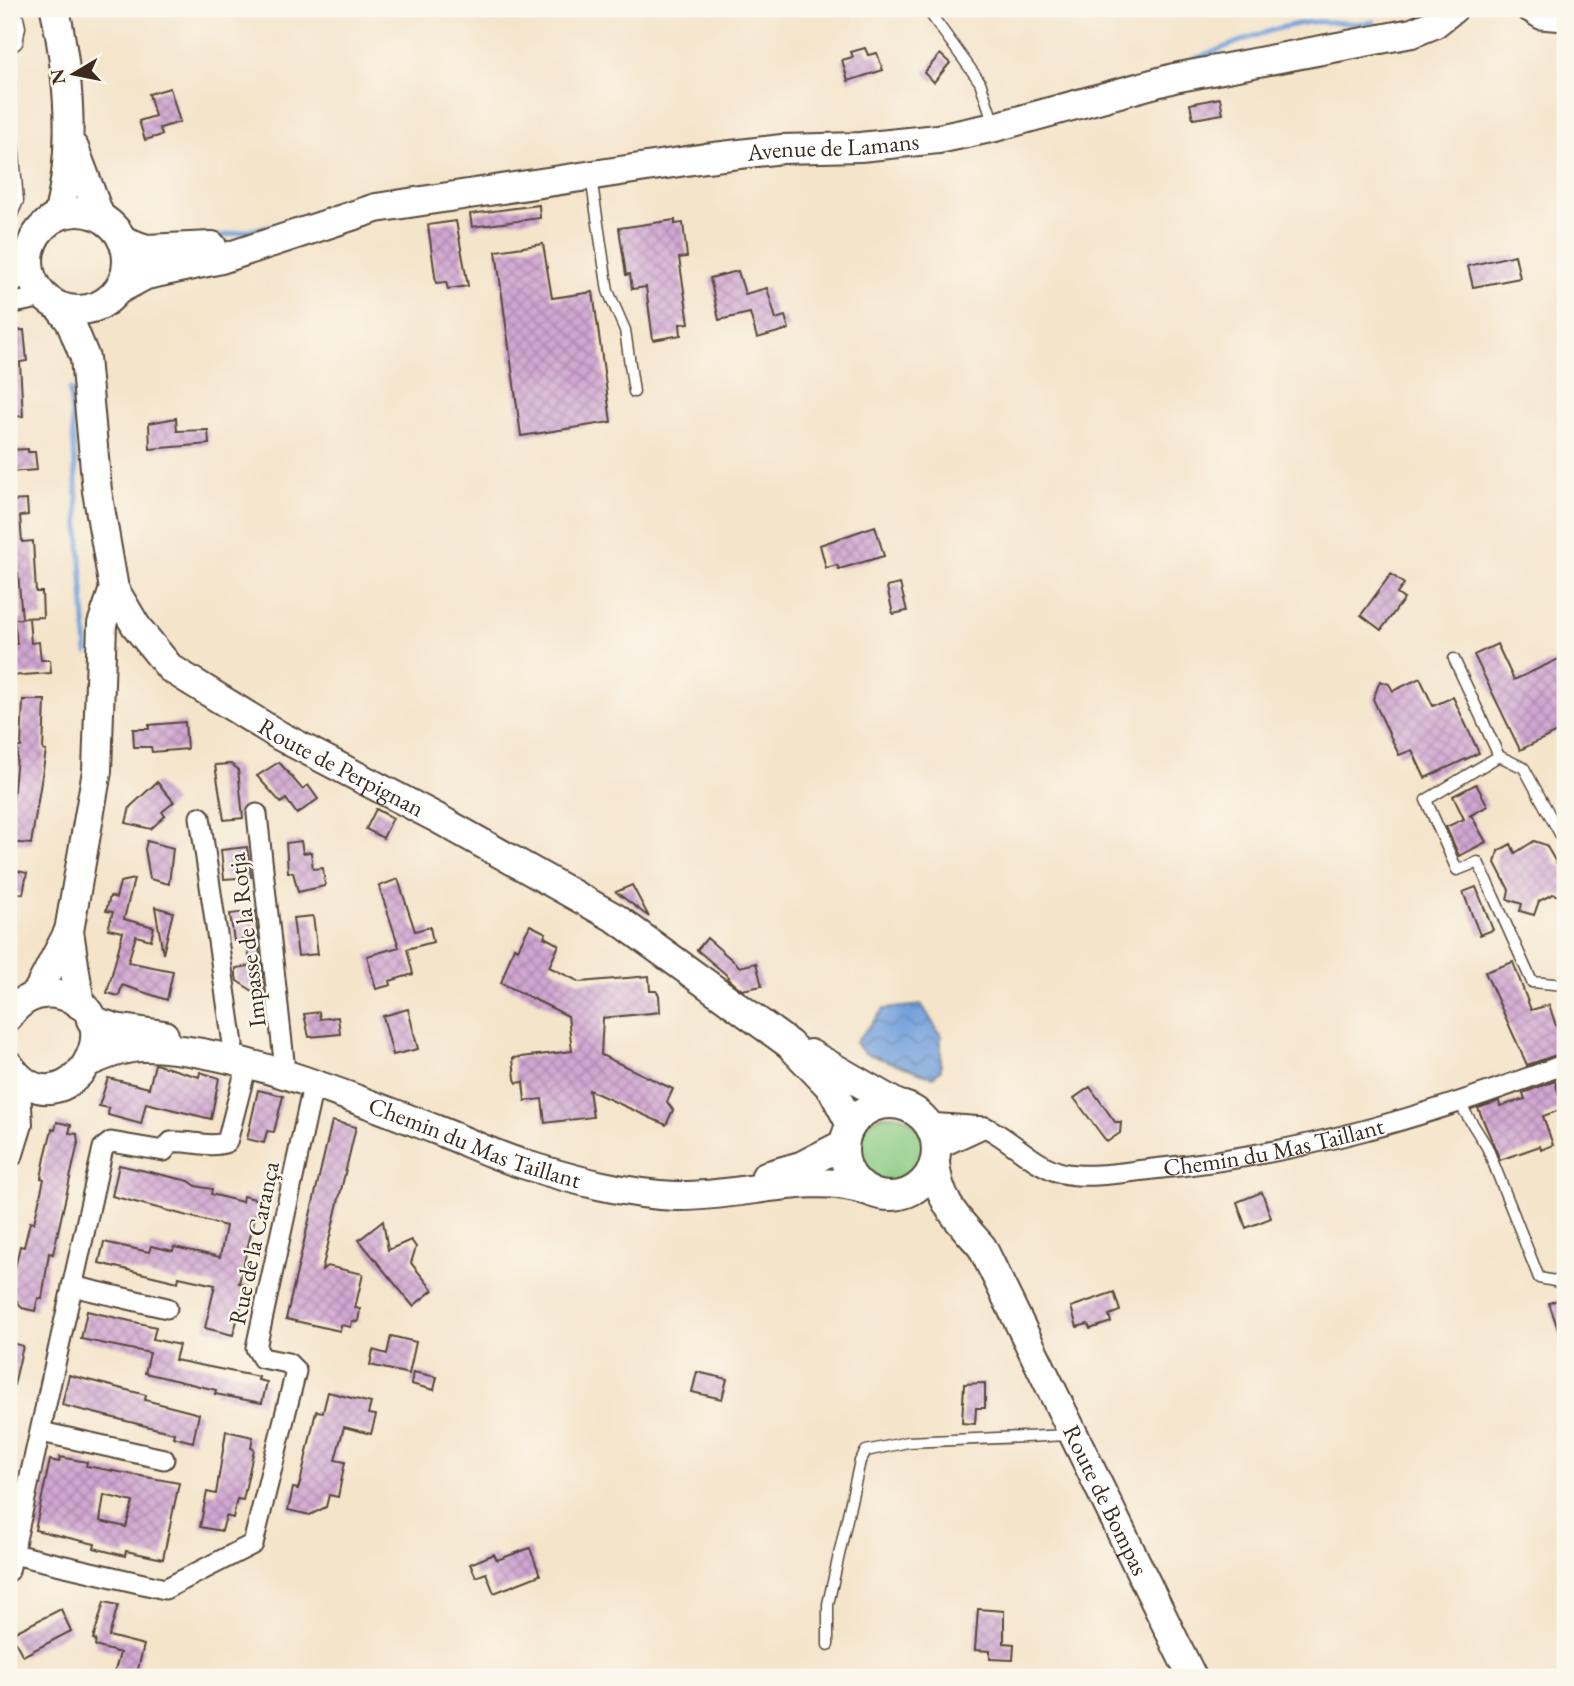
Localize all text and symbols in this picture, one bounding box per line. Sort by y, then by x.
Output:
north arrow [38,38,108,108]
text: N [44,67,71,87]
street label: Avenue de Lamans [744,125,920,168]
street label: Route de Perpignan [253,710,430,824]
street label: Impasse de la Rotja [220,850,273,1029]
street label: Chemin du Mas Taillant [364,1089,584,1195]
street label: Chemin du Mas Taillant [1162,1110,1388,1183]
street label: Rue de la Carança [221,1158,286,1327]
street label: Route de Bompas [1056,1419,1156,1580]

